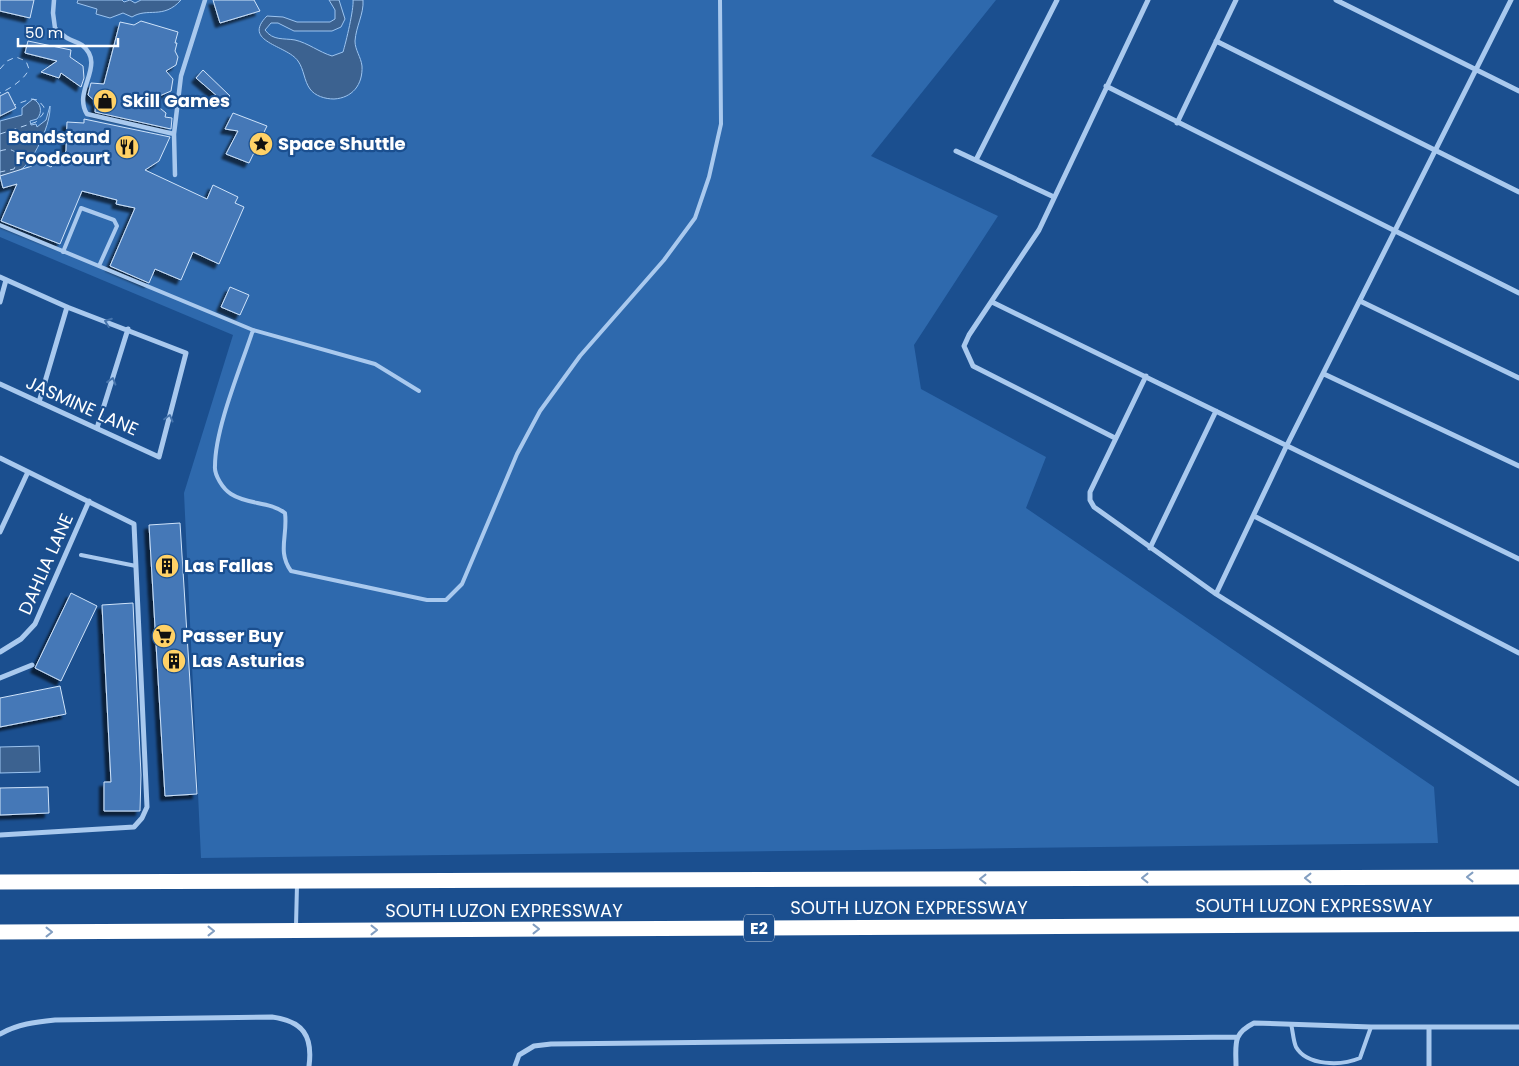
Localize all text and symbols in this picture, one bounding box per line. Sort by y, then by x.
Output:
scale bar [18,15,118,47]
text: 50 m [25,22,63,43]
shop icon: Skill Games [92,88,118,114]
place label: Skill Games [122,88,230,113]
place label: Bandstand Foodcourt [8,124,110,170]
place icon: Space Shuttle [248,131,274,157]
place label: Space Shuttle [278,131,406,156]
restaurant icon: Bandstand Foodcourt [114,134,140,160]
one-way arrow [104,318,113,328]
street label: JASMINE LANE [22,370,142,442]
one-way arrow [106,378,116,386]
one-way arrow [163,414,173,422]
street label: DAHLIA LANE [12,509,79,618]
building icon: Las Fallas [154,553,180,579]
place label: Las Fallas [184,553,274,578]
supermarket icon: Passer Buy [151,623,177,649]
place label: Passer Buy [182,623,284,648]
building icon: Las Asturias [161,648,187,674]
place label: Las Asturias [192,648,305,673]
one-way arrow [1466,872,1474,882]
one-way arrow [1141,873,1149,883]
one-way arrow [1304,873,1312,883]
one-way arrow [979,874,986,884]
street label: SOUTH LUZON EXPRESSWAY [1195,893,1433,918]
street label: SOUTH LUZON EXPRESSWAY [790,895,1028,920]
street label: SOUTH LUZON EXPRESSWAY [385,898,623,923]
road number: E2 [744,914,774,941]
one-way arrow [532,924,540,934]
one-way arrow [370,925,378,935]
one-way arrow [208,926,215,936]
one-way arrow [45,927,53,937]

